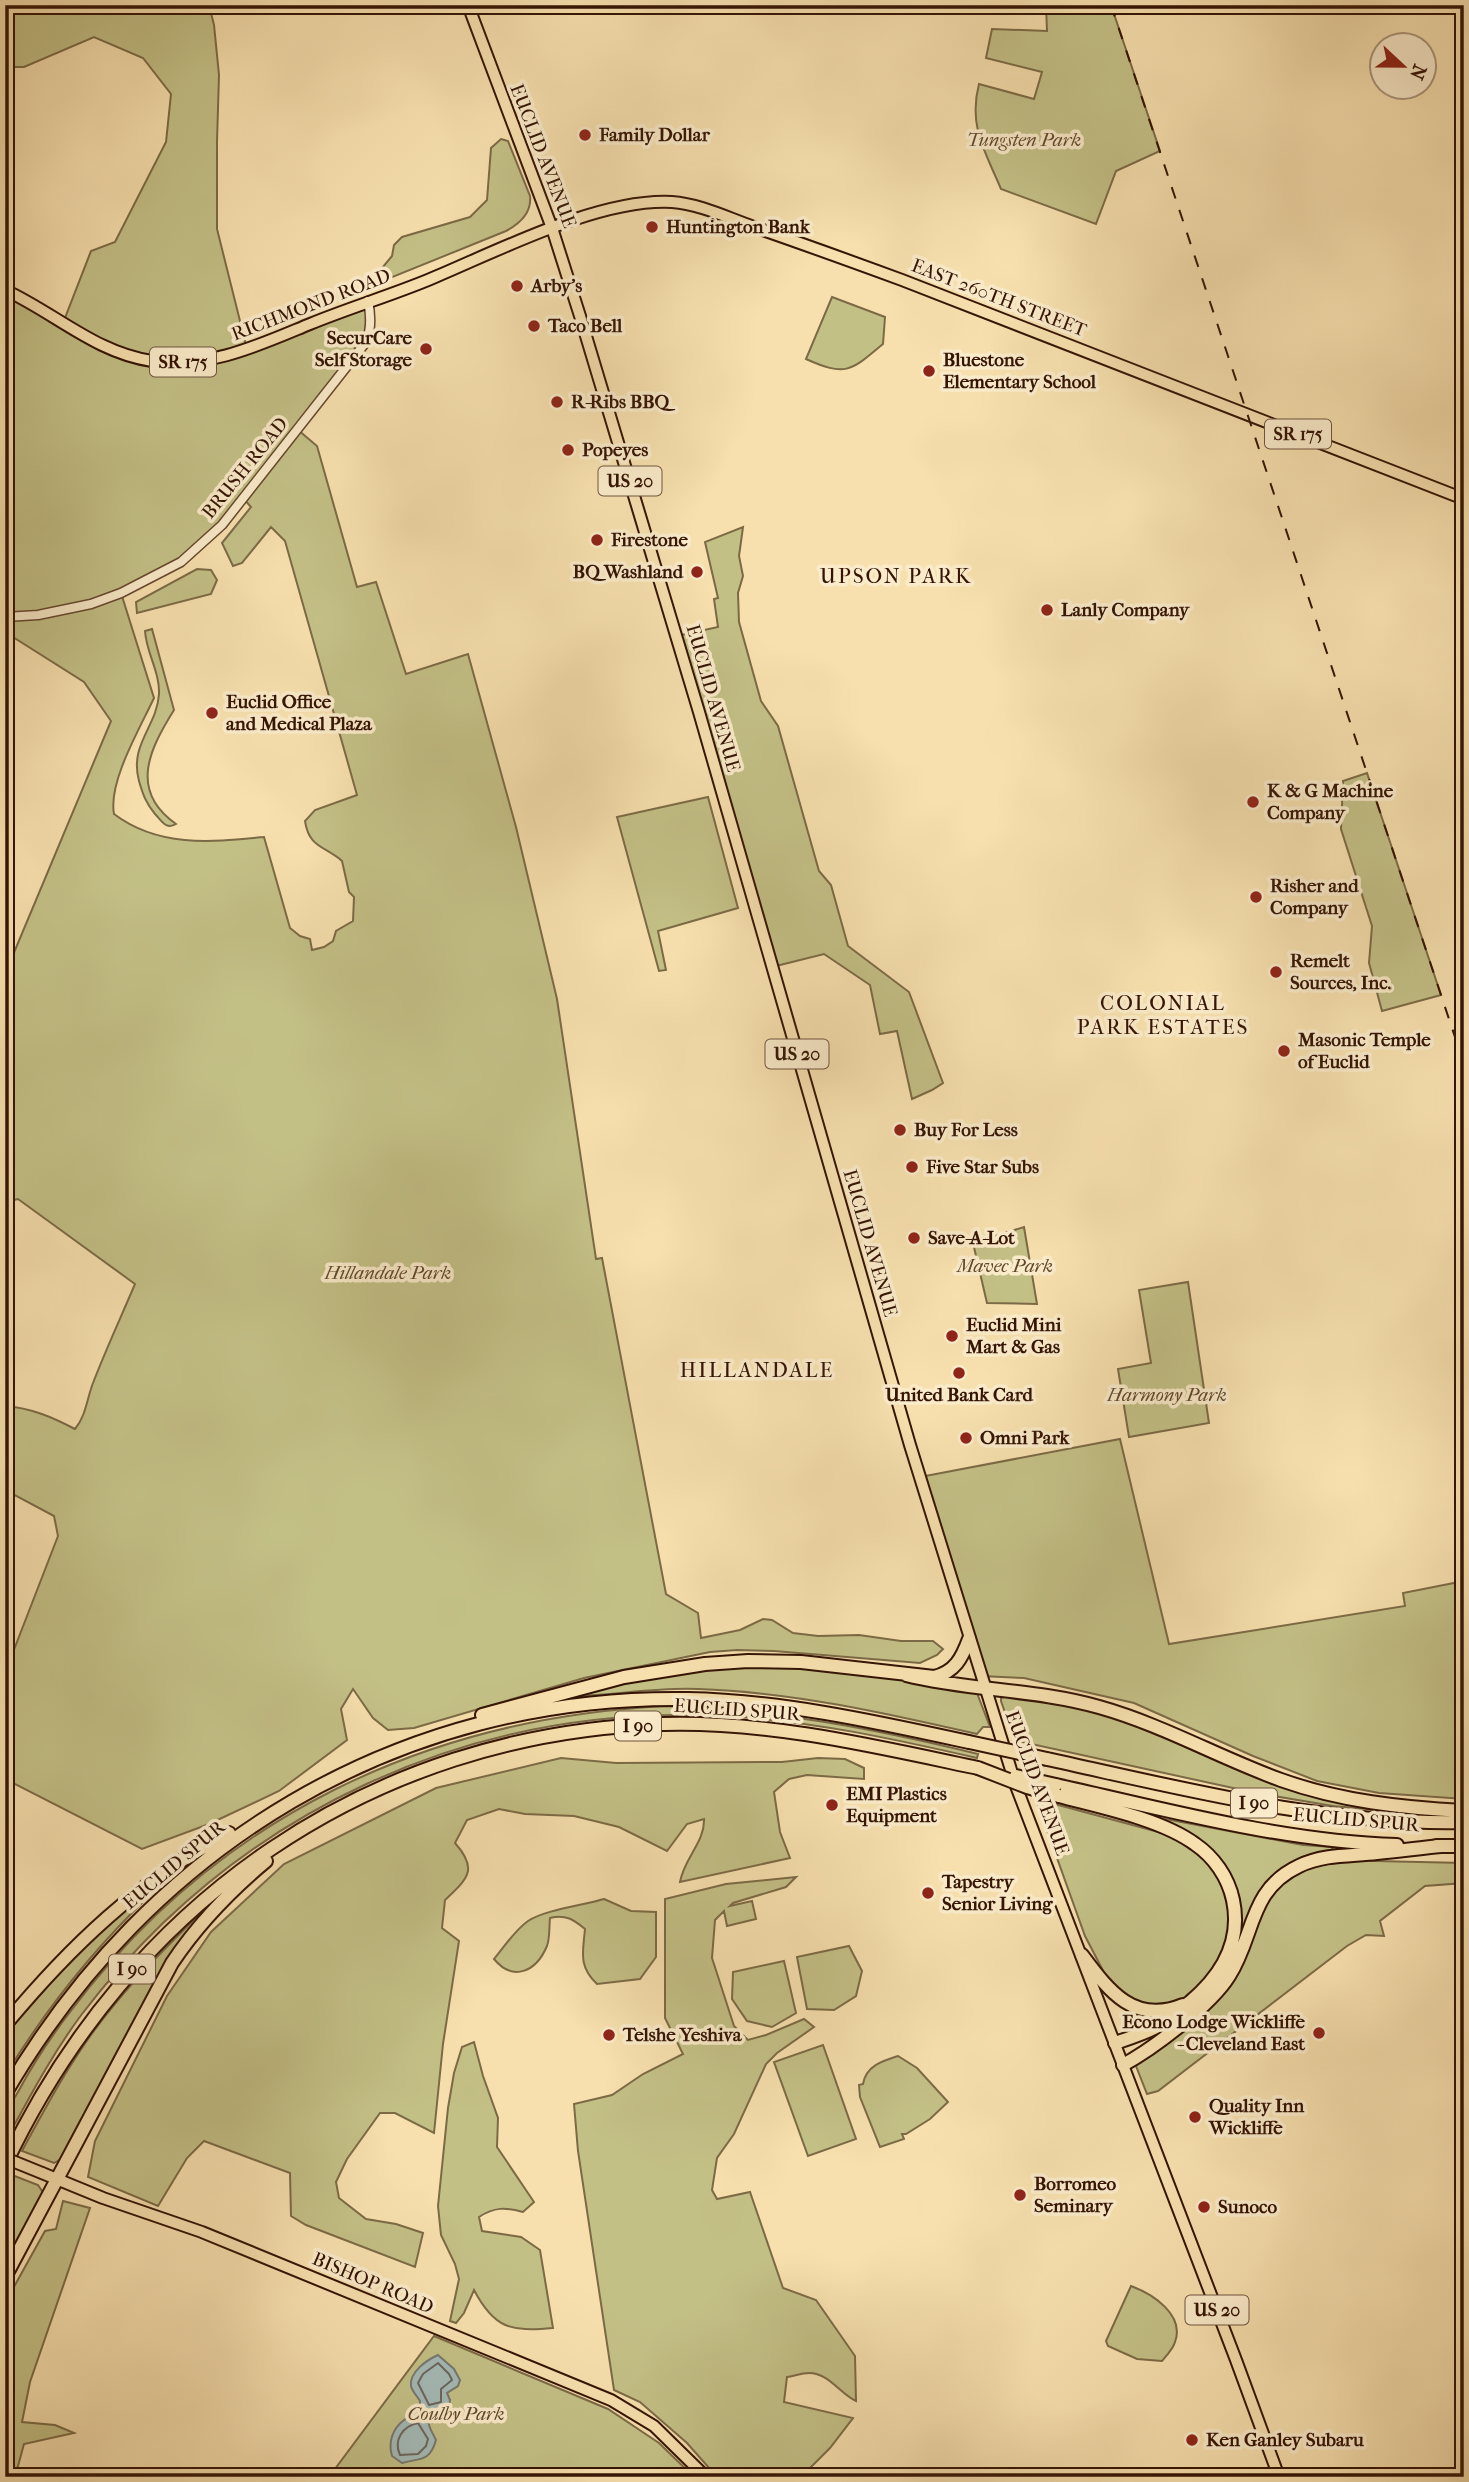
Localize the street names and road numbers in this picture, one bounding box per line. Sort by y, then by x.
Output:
street label: EUCLID AVENUE [505,81,581,231]
street label: EAST 260TH STREET [908,254,1090,342]
street label: RICHMOND ROAD [228,265,394,345]
road number: SR 175 [150,348,216,376]
street label: BRUSH ROAD [197,413,293,523]
road number: SR 175 [1265,420,1331,448]
road number: US 20 [598,466,662,495]
street label: EUCLID AVENUE [681,622,745,775]
road number: US 20 [766,1040,828,1069]
street label: EUCLID AVENUE [838,1167,902,1320]
street label: EUCLID SPUR [673,1695,802,1725]
street label: EUCLID AVENUE [1001,1708,1074,1859]
road number: I 90 [615,1712,661,1741]
road number: I 90 [1231,1788,1277,1817]
street label: EUCLID SPUR [1292,1804,1421,1837]
street label: EUCLID SPUR [119,1815,230,1914]
road number: I 90 [109,1954,155,1983]
street label: BISHOP ROAD [309,2248,437,2318]
road number: US 20 [1186,2296,1248,2324]

